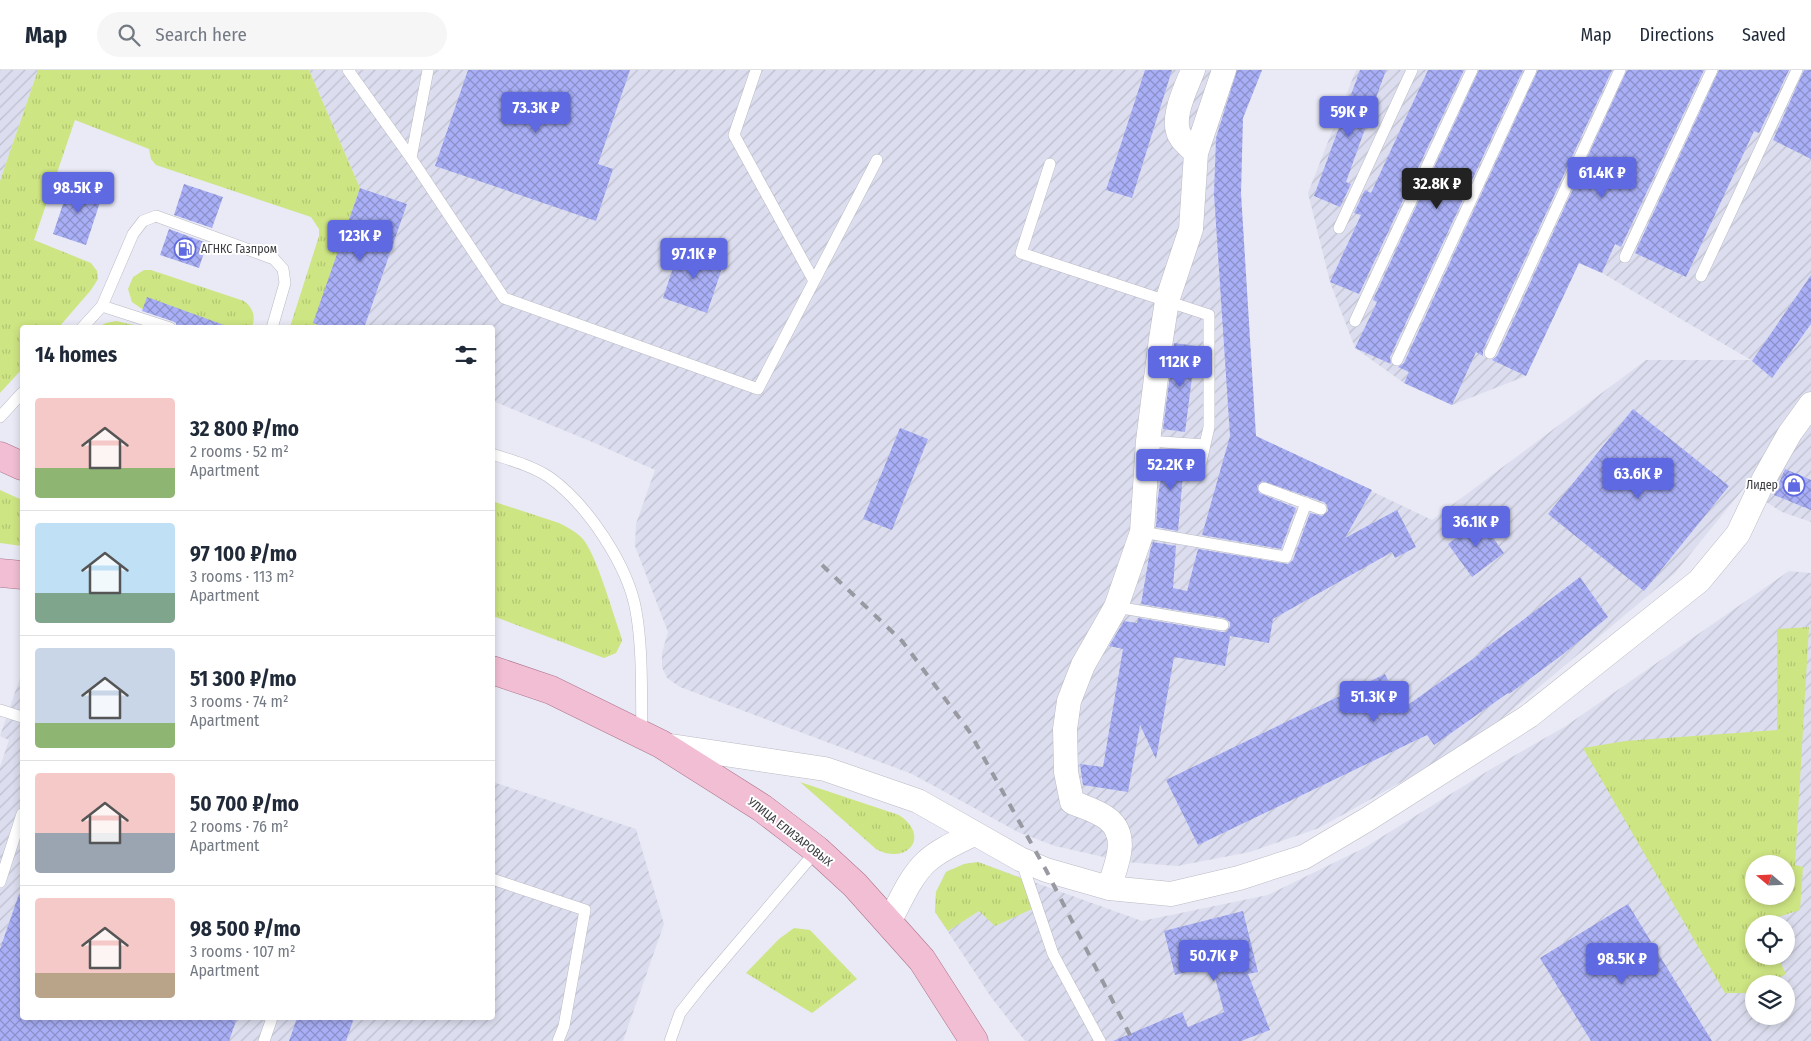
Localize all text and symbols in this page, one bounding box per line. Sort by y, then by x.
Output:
search box [97,12,447,57]
text: Map [25,21,67,49]
icon: search [115,21,143,49]
text: Search here [155,23,247,46]
text: Map [1580,24,1612,46]
text: Directions [1640,24,1714,46]
text: Saved [1742,24,1786,46]
pin: 73.3K ₽ [490,92,582,134]
pin: 59K ₽ [1314,96,1384,138]
text: 73.3K ₽ [512,98,560,117]
text: 59K ₽ [1330,102,1368,121]
pin: 61.4K ₽ [1556,156,1648,199]
text: 61.4K ₽ [1578,163,1626,182]
pin: 32.8K ₽ [1391,168,1483,210]
pin: 98.5K ₽ [32,172,124,214]
text: 32.8K ₽ [1413,174,1461,193]
text: 98.5K ₽ [53,178,103,197]
pin: 123K ₽ [319,220,401,262]
text: 123K ₽ [338,226,382,245]
fuel station icon: АГНКС Газпром [173,237,197,261]
pin: 97.1K ₽ [648,238,740,280]
place label: АГНКС Газпром [201,242,277,256]
text: 97.1K ₽ [671,244,717,263]
icon: filters [452,341,480,369]
text: 14 homes [35,342,117,368]
pin: 112K ₽ [1139,346,1221,388]
text: 112K ₽ [1159,352,1201,371]
text: 32 800 ₽/mo [190,416,299,442]
icon: home [75,418,135,478]
text: 2 rooms · 52 m² [190,442,289,461]
pin: 52.2K ₽ [1125,448,1217,491]
text: 52.2K ₽ [1147,455,1195,474]
pin: 63.6K ₽ [1592,458,1684,500]
text: Apartment [190,461,259,480]
text: 63.6K ₽ [1614,464,1662,483]
shop icon: Лидер [1782,473,1806,497]
place label: Лидер [1746,478,1778,492]
pin: 36.1K ₽ [1430,506,1522,548]
text: 36.1K ₽ [1453,512,1499,531]
text: 97 100 ₽/mo [190,541,297,567]
icon: home [75,543,135,603]
text: 3 rooms · 113 m² [190,567,294,586]
text: Apartment [190,586,259,605]
text: 51 300 ₽/mo [190,666,296,692]
icon: home [75,668,135,728]
pin: 51.3K ₽ [1328,680,1420,723]
text: 51.3K ₽ [1351,687,1397,706]
text: 3 rooms · 74 m² [190,692,288,711]
text: Apartment [190,711,259,730]
text: 50 700 ₽/mo [190,791,299,817]
icon: home [75,793,135,853]
street label: УЛИЦА ЕЛИЗАРОВЫХ [744,794,835,869]
text: 2 rooms · 76 m² [190,817,289,836]
text: Apartment [190,836,259,855]
north arrow [1745,855,1795,905]
map controls [1745,855,1795,1025]
button: locate [1745,915,1795,965]
text: 98 500 ₽/mo [190,916,301,942]
icon: home [75,918,135,978]
pin: 50.7K ₽ [1168,940,1260,982]
text: 3 rooms · 107 m² [190,942,296,961]
pin: 98.5K ₽ [1576,942,1668,985]
text: 50.7K ₽ [1190,946,1238,965]
text: 98.5K ₽ [1597,949,1647,968]
text: Apartment [190,961,259,980]
button: layers [1745,975,1795,1025]

